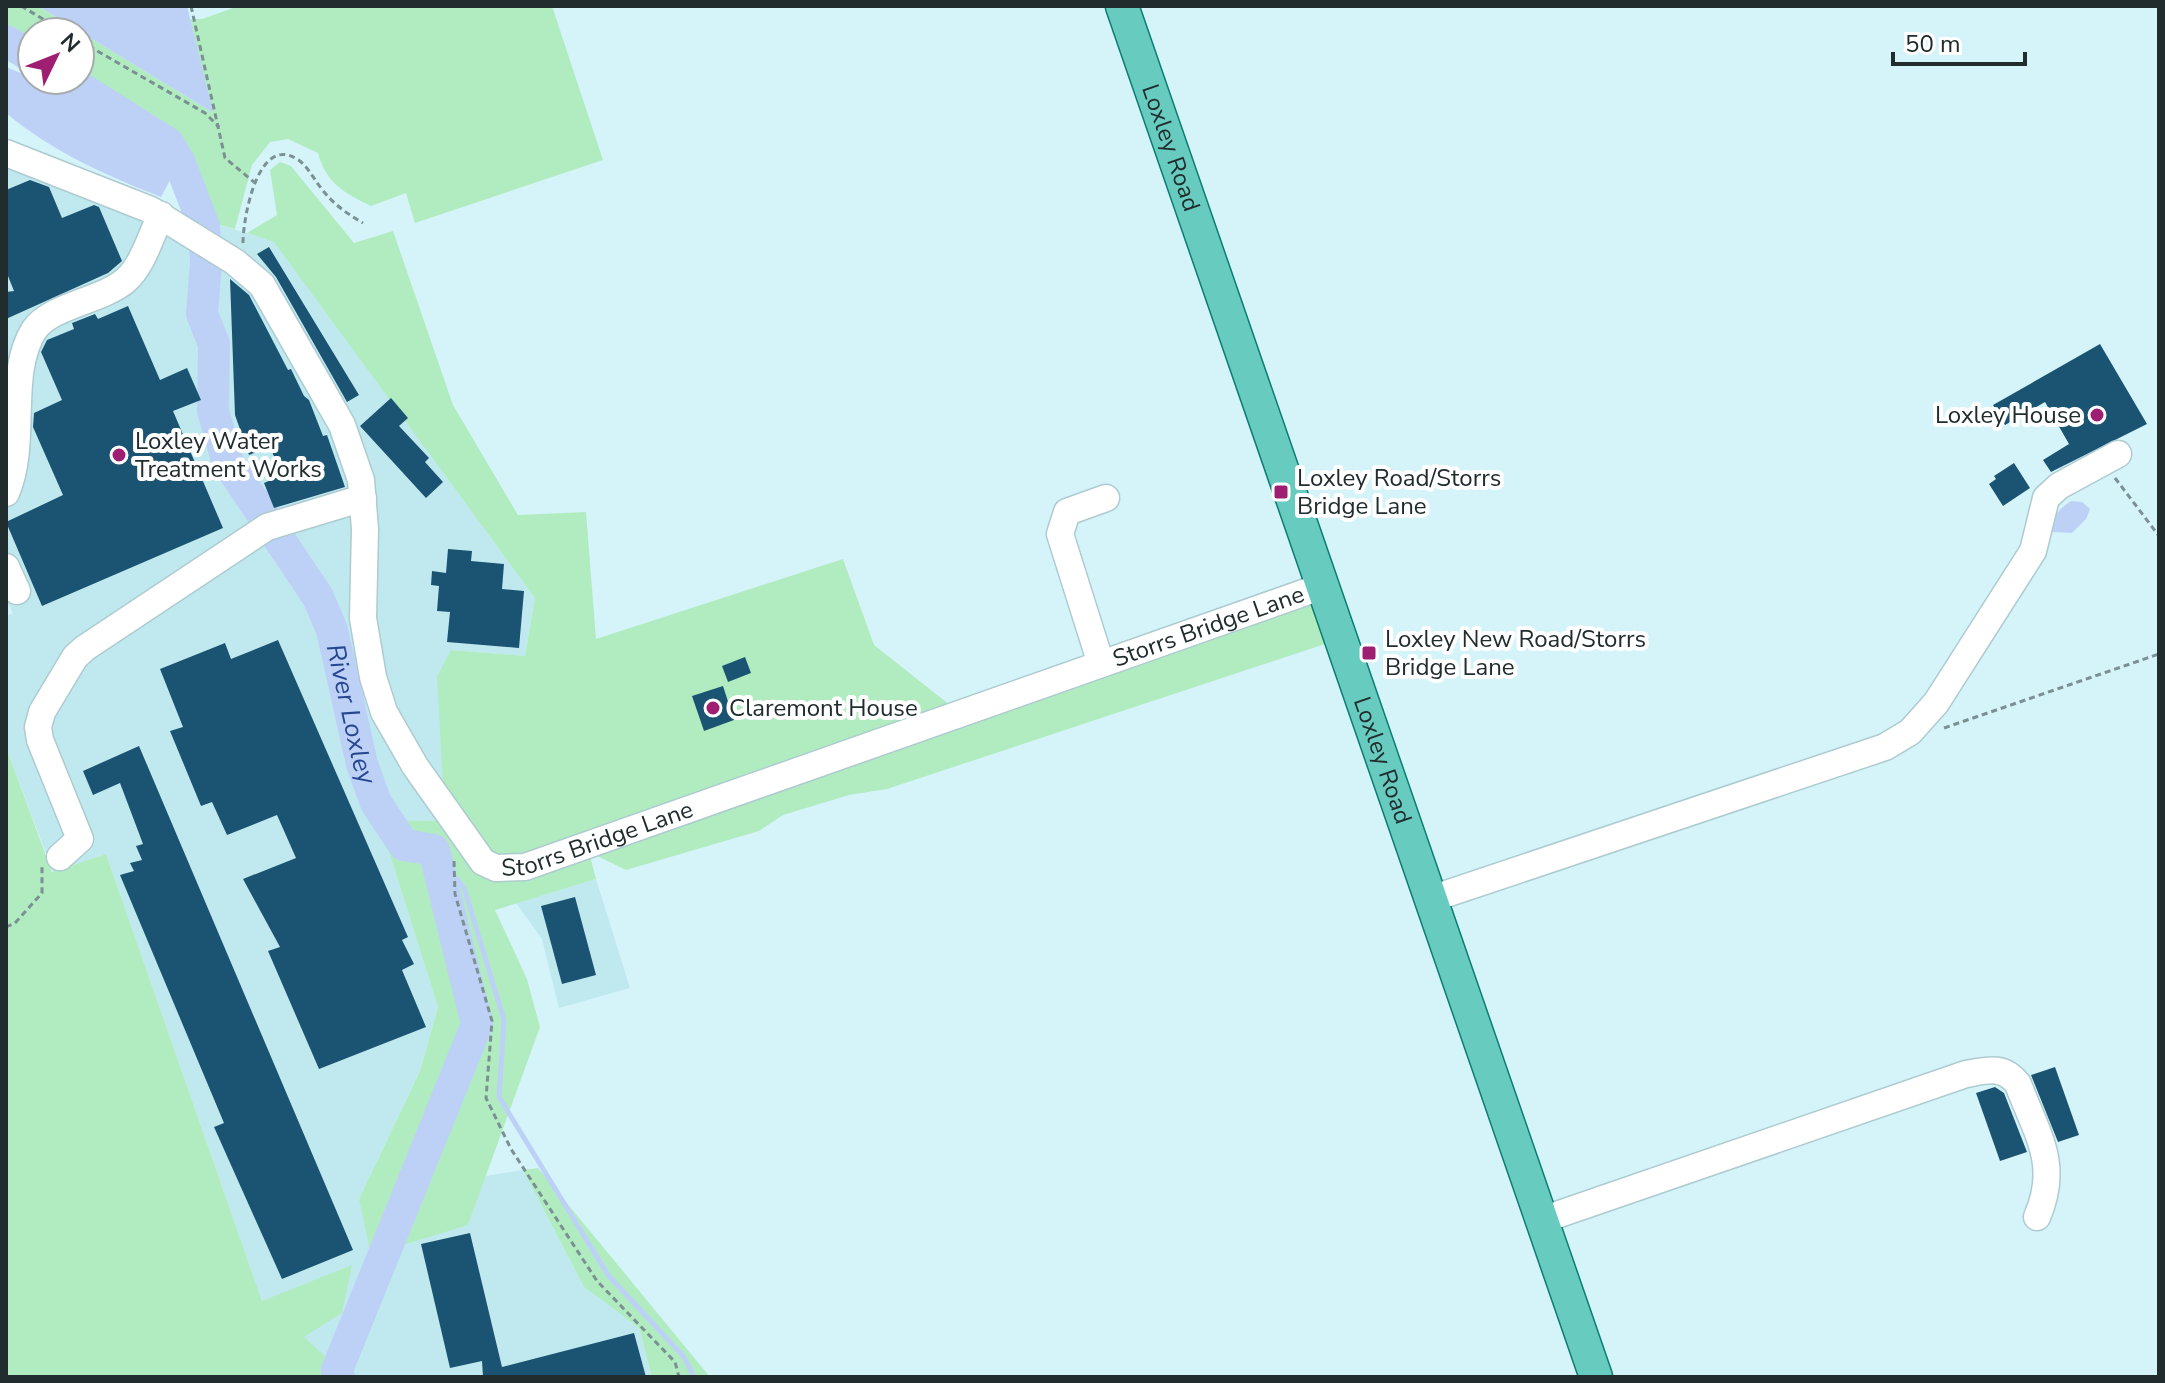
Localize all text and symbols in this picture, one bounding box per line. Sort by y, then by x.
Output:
north arrow [16,16,96,96]
scale bar [1893,16,2025,66]
text: N [53,27,86,59]
text: 50 m [1905,28,1961,60]
street label: Loxley Road [1134,80,1208,216]
place label: Loxley House [1935,399,2081,431]
marker: Loxley House [2088,406,2106,424]
place label: Loxley Water Treatment Works [135,425,322,485]
marker: Loxley Water Treatment Works [110,446,128,464]
place label: Loxley Road/Storrs Bridge Lane [1297,462,1501,522]
marker: Loxley Road/Storrs Bridge Lane [1272,483,1290,501]
street label: Storrs Bridge Lane [1108,578,1308,675]
place label: Loxley New Road/Storrs Bridge Lane [1385,623,1646,683]
water label: River Loxley [318,641,386,791]
marker: Loxley New Road/Storrs Bridge Lane [1360,644,1378,662]
place label: Claremont House [729,692,918,724]
street label: Loxley Road [1346,692,1420,828]
marker: Claremont House [704,699,722,717]
street label: Storrs Bridge Lane [501,793,697,884]

